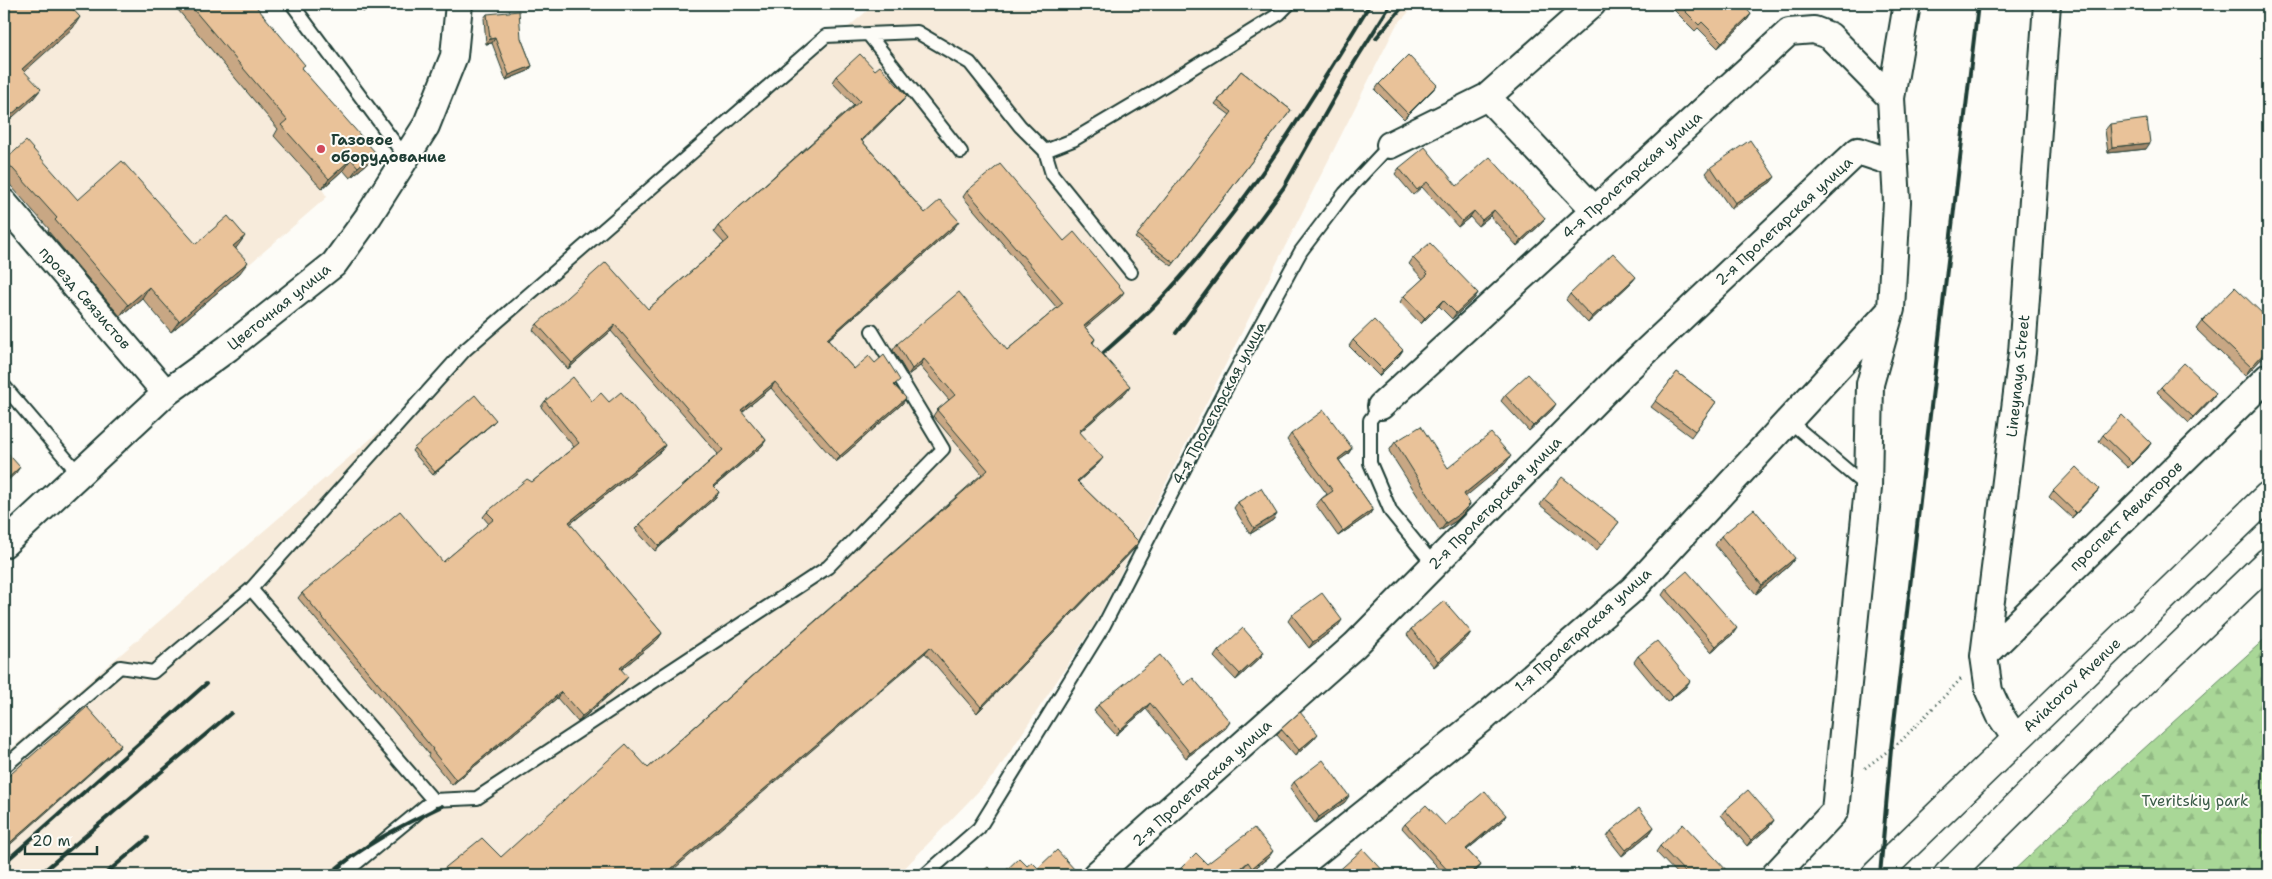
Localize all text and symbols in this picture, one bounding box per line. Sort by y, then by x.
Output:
street label: 4-я Пролетарская улица [1558,106,1707,243]
place label: Газовое оборудование [331,130,446,167]
marker: Газовое оборудование [315,143,327,155]
street label: 2-я Пролетарская улица [1711,152,1857,290]
street label: проезд Связистов [35,242,135,354]
street label: Цветочная улица [223,259,335,355]
street label: Lineynaya Street [2002,314,2034,438]
street label: 4-я Пролетарская улица [1168,318,1271,488]
street label: 2-я Пролетарская улица [1424,432,1566,574]
street label: проспект Авиаторов [2065,457,2187,575]
street label: 1-я Пролетарская улица [1511,563,1656,697]
street label: Aviatorov Avenue [2019,633,2125,737]
street label: 2-я Пролетарская улица [1128,715,1276,851]
park label: Tveritskiy park [2141,791,2249,811]
scale bar [25,824,98,856]
text: 20 m [32,831,71,851]

